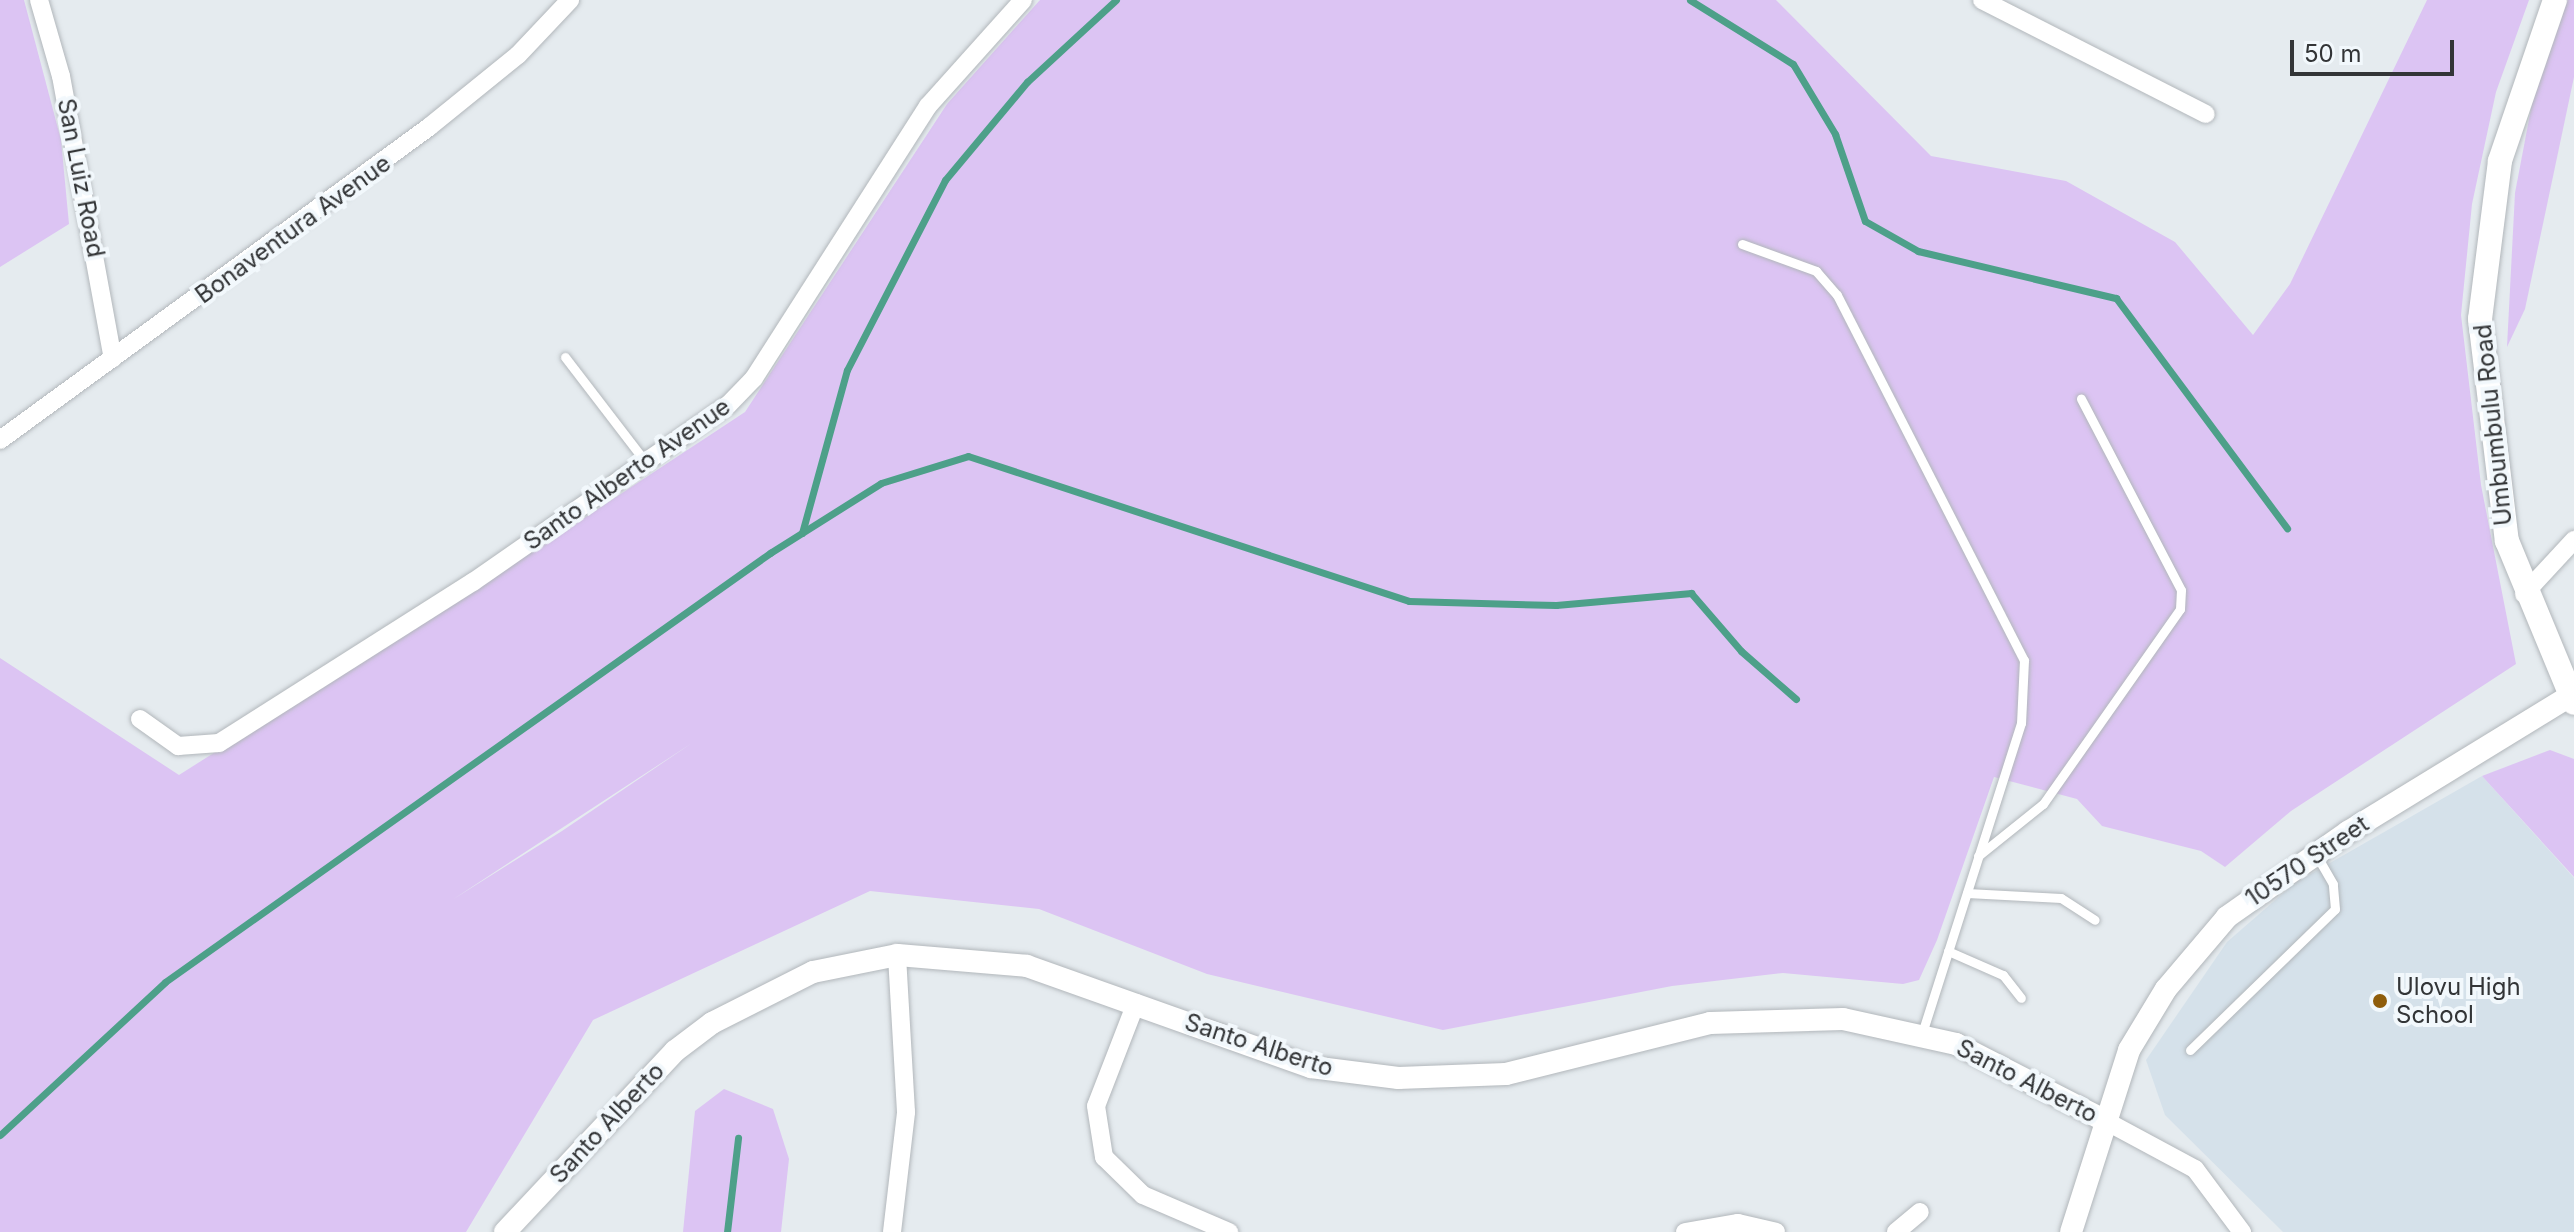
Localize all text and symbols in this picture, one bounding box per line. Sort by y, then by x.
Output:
scale bar [2294,24,2458,74]
text: 50 m [2304,39,2362,68]
street label: San Luiz Road [51,96,111,260]
street label: Bonaventura Avenue [190,149,396,309]
street label: Umbumbulu Road [2468,323,2518,527]
street label: Santo Alberto Avenue [518,392,736,556]
street label: 10570 Street [2240,809,2374,913]
place label: Ulovu High School [2396,973,2521,1029]
marker: Ulovu High School [2371,992,2389,1010]
street label: Santo Alberto [1181,1007,1337,1083]
street label: Santo Alberto [1952,1033,2102,1129]
street label: Santo Alberto [544,1057,670,1189]

